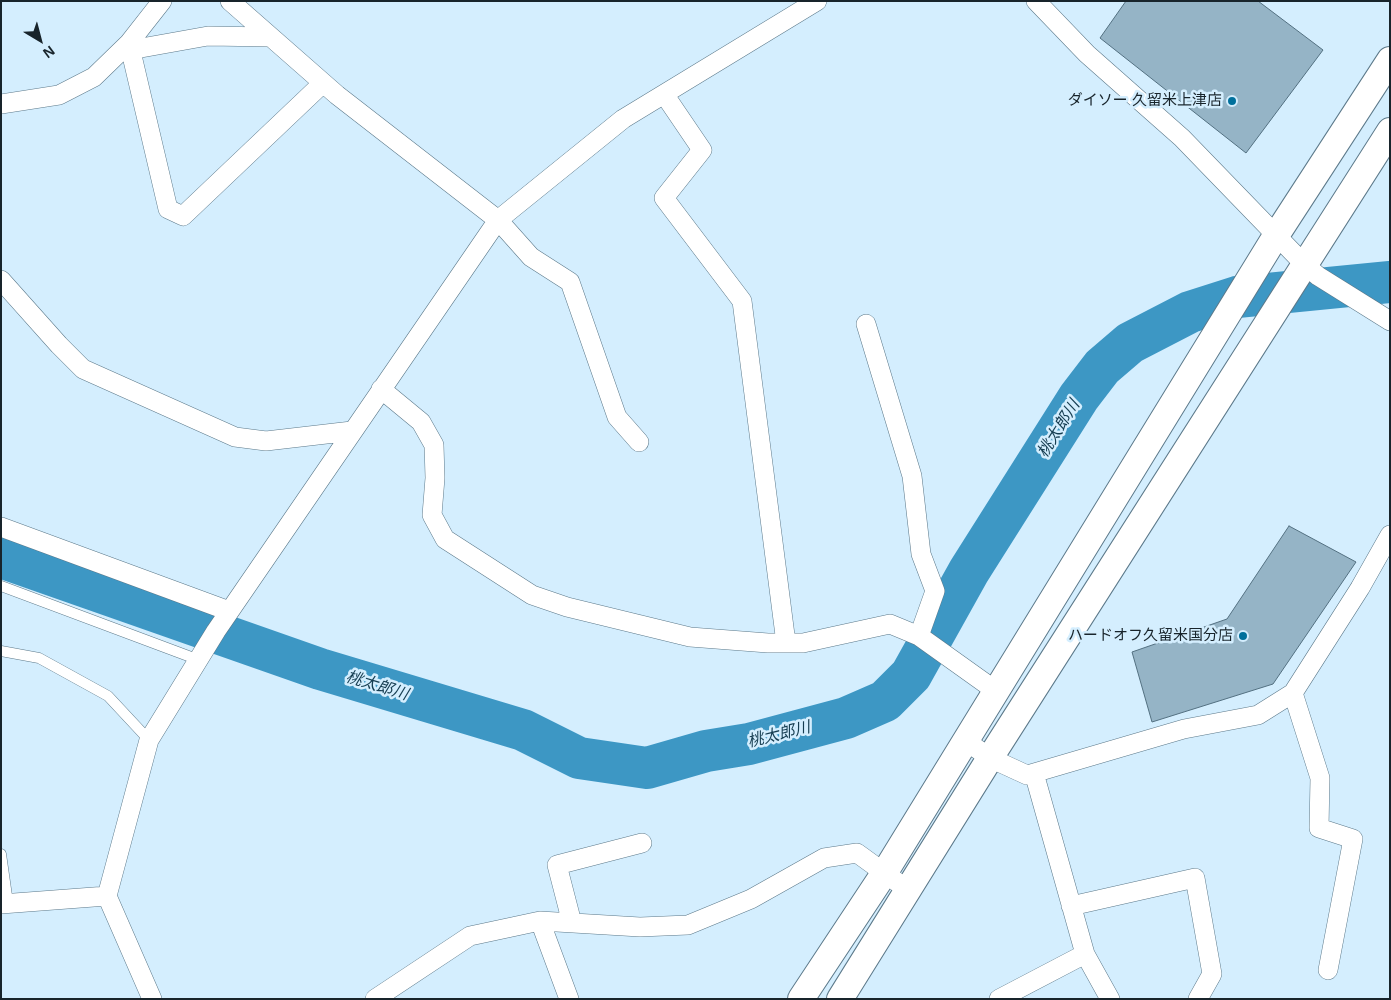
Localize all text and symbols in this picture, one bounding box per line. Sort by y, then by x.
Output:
north arrow [15,15,65,65]
text: N [40,43,58,61]
place label: ダイソー 久留米上津店 [1068,92,1222,110]
marker: ダイソー 久留米上津店 [1226,95,1238,107]
water label: 桃太郎川 [1034,397,1084,461]
place label: ハードオフ久留米国分店 [1068,627,1233,645]
marker: ハードオフ久留米国分店 [1237,630,1249,642]
water label: 桃太郎川 [344,667,410,705]
water label: 桃太郎川 [746,718,812,752]

